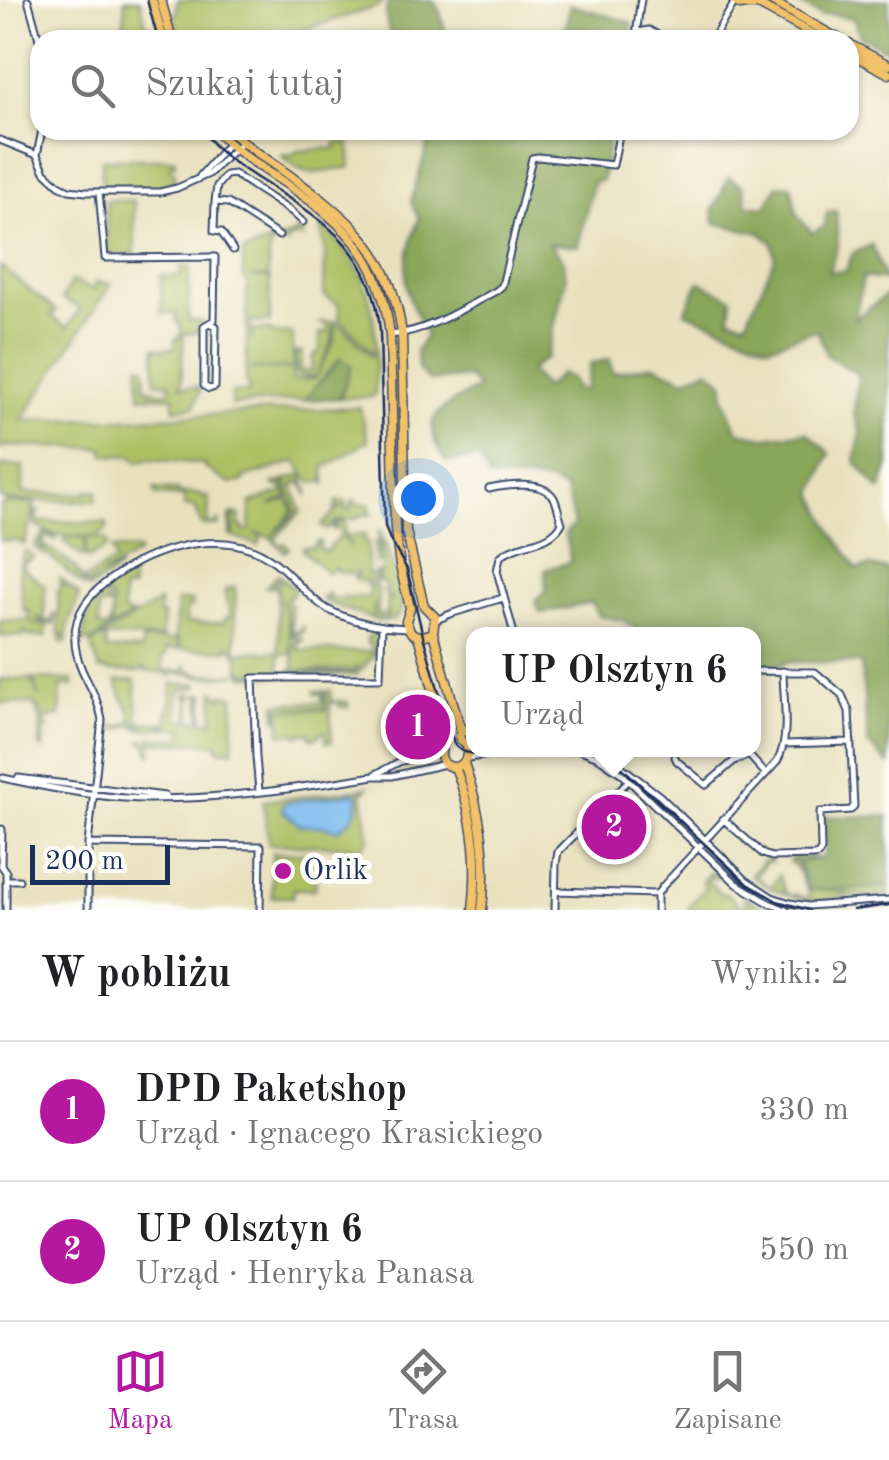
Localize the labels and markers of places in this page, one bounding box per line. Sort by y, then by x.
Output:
pin: 1 [386,690,450,764]
pin: 2 [582,790,646,864]
place label: Orlik [303,856,368,886]
marker: Orlik [272,860,294,882]

